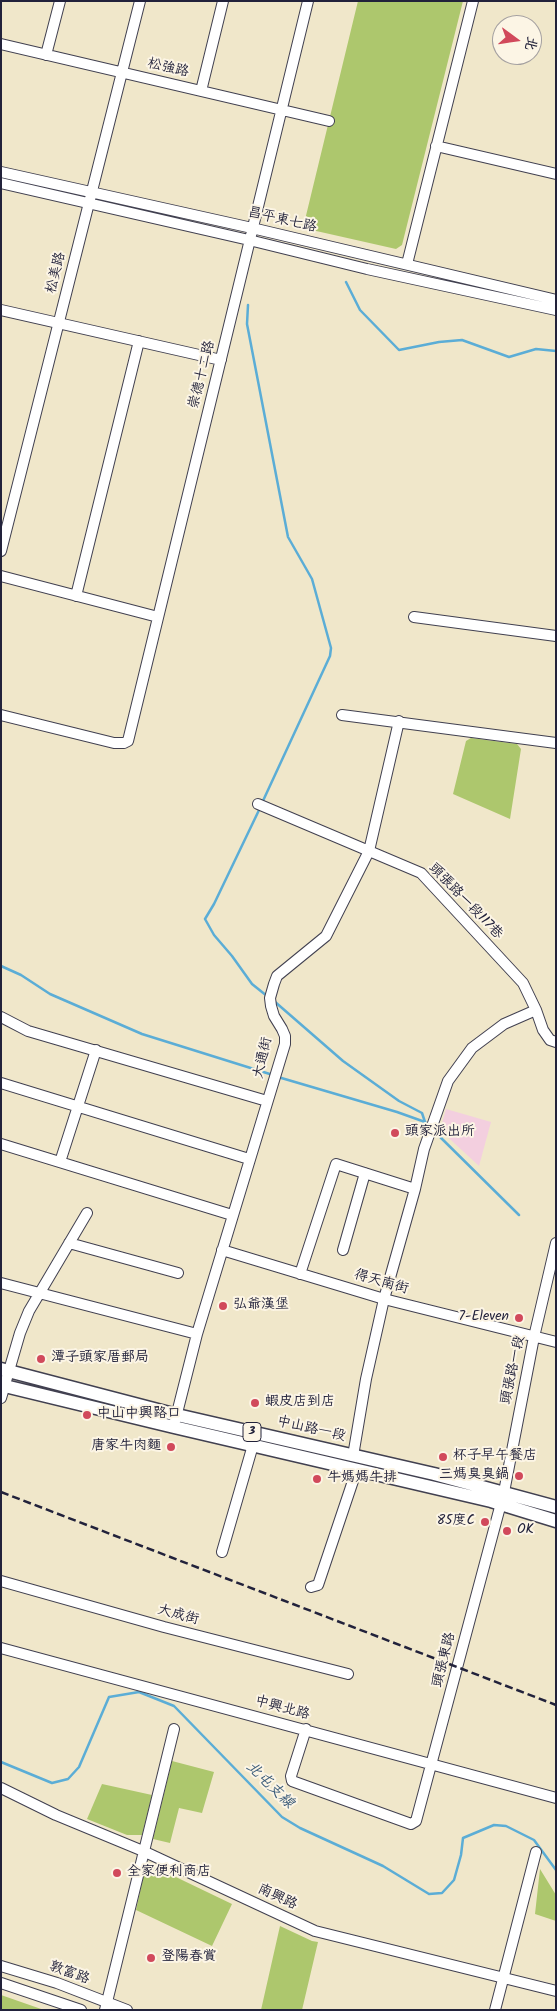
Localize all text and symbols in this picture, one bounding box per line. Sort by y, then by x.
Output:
north arrow [492,15,542,65]
text: 北 [518,34,543,53]
street label: 松強路 [146,56,190,82]
street label: 昌平東七路 [246,205,318,237]
street label: 松美路 [44,251,70,295]
street label: 崇德十二路 [186,339,220,411]
street label: 頭張路一段117巷 [424,860,506,944]
street label: 大通街 [251,1036,277,1080]
place label: 頭家派出所 [405,1125,475,1141]
marker: 頭家派出所 [389,1127,401,1139]
street label: 得天南街 [352,1267,410,1299]
place label: 弘爺漢堡 [233,1298,289,1314]
marker: 弘爺漢堡 [217,1300,229,1312]
place label: 7-Eleven [459,1310,509,1326]
marker: 7-Eleven [513,1312,525,1324]
street label: 頭張路一段 [499,1334,529,1406]
place label: 潭子頭家厝郵局 [51,1351,149,1367]
marker: 潭子頭家厝郵局 [35,1353,47,1365]
place label: 蝦皮店到店 [265,1395,335,1411]
marker: 蝦皮店到店 [249,1397,261,1409]
place label: 中山中興路口 [97,1407,181,1423]
marker: 中山中興路口 [81,1409,93,1421]
street label: 中山路一段 [275,1414,347,1446]
road number: 3 [243,1422,261,1441]
place label: 唐家牛肉麵 [91,1439,161,1455]
marker: 唐家牛肉麵 [165,1441,177,1453]
place label: 杯子早午餐店 [453,1449,537,1465]
marker: 杯子早午餐店 [437,1451,449,1463]
place label: 三媽臭臭鍋 [439,1468,509,1484]
marker: 三媽臭臭鍋 [513,1470,525,1482]
place label: 牛媽媽牛排 [327,1471,397,1487]
marker: 牛媽媽牛排 [311,1473,323,1485]
place label: 85度C [437,1514,475,1530]
marker: 85度C [479,1516,491,1528]
place label: OK [517,1523,534,1539]
marker: OK [501,1525,513,1537]
street label: 大成街 [156,1602,200,1630]
street label: 頭張東路 [430,1631,460,1689]
street label: 中興北路 [253,1694,311,1724]
water label: 北屯支線 [241,1759,297,1813]
place label: 全家便利商店 [127,1865,211,1881]
marker: 全家便利商店 [111,1867,123,1879]
street label: 南興路 [254,1882,300,1914]
place label: 登陽春賞 [161,1950,217,1966]
marker: 登陽春賞 [145,1952,157,1964]
street label: 敦富路 [46,1959,92,1989]

